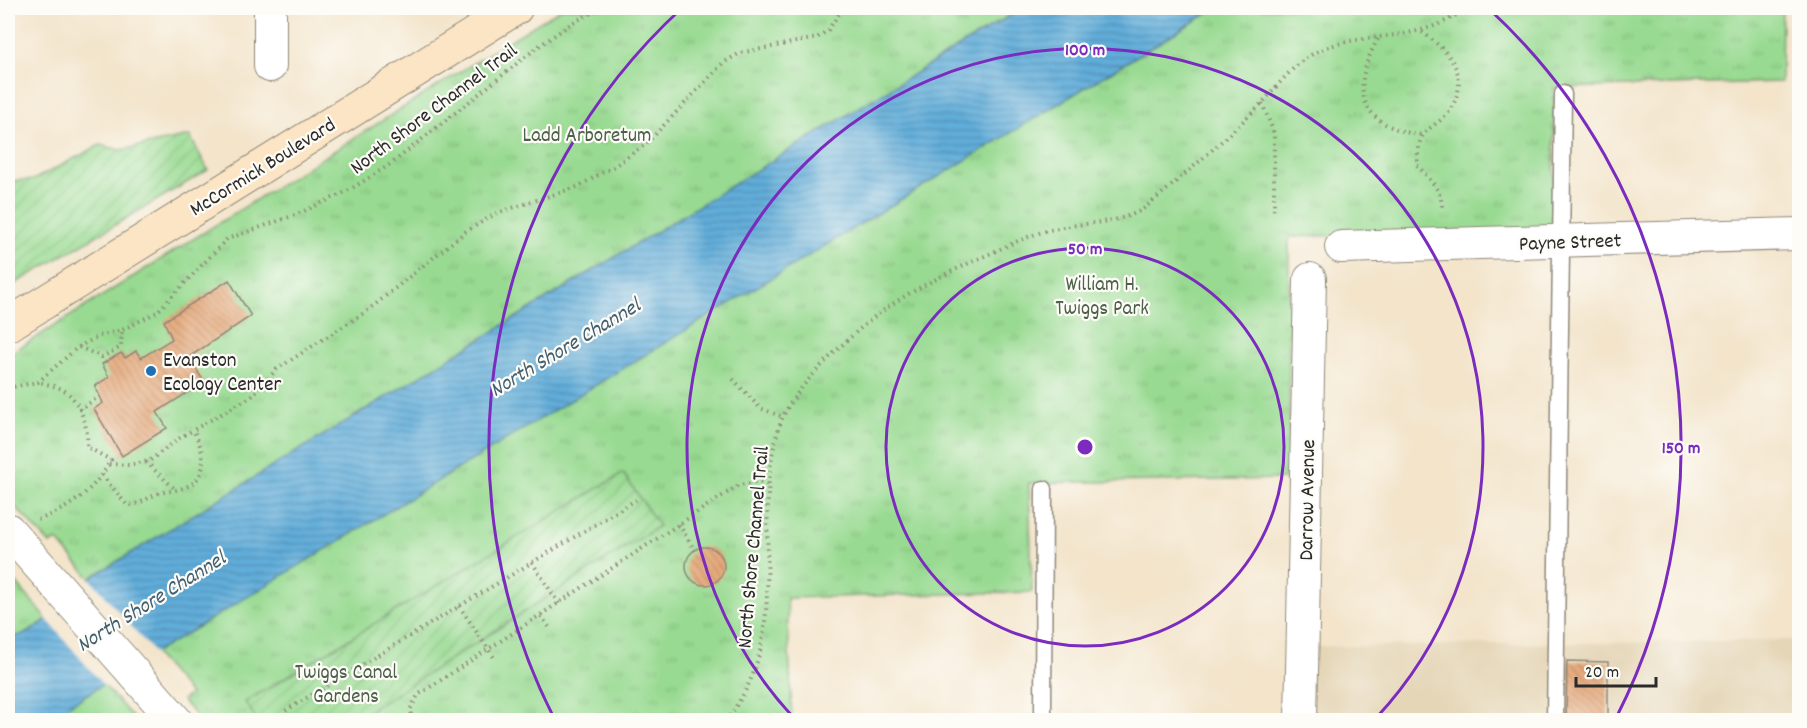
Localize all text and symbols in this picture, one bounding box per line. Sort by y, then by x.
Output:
street label: North Shore Channel Trail [345,37,525,183]
text: 100 m [1065,39,1105,64]
street label: McCormick Boulevard [185,112,342,226]
park label: Ladd Arboretum [523,122,651,152]
street label: Payne Street [1518,227,1622,261]
text: 50 m [1068,238,1102,263]
park label: William H. Twiggs Park [1055,271,1149,325]
water label: North Shore Channel [485,291,649,406]
place label: Evanston Ecology Center [163,347,281,401]
marker: Evanston Ecology Center [144,364,158,378]
centre of rings [1075,437,1095,457]
text: 150 m [1662,437,1700,462]
street label: Darrow Avenue [1293,439,1325,561]
street label: North Shore Channel Trail [731,445,779,650]
water label: North Shore Channel [71,544,234,661]
scale bar [1576,650,1656,688]
park label: Twiggs Canal Gardens [295,659,397,713]
text: 20 m [1585,661,1619,686]

